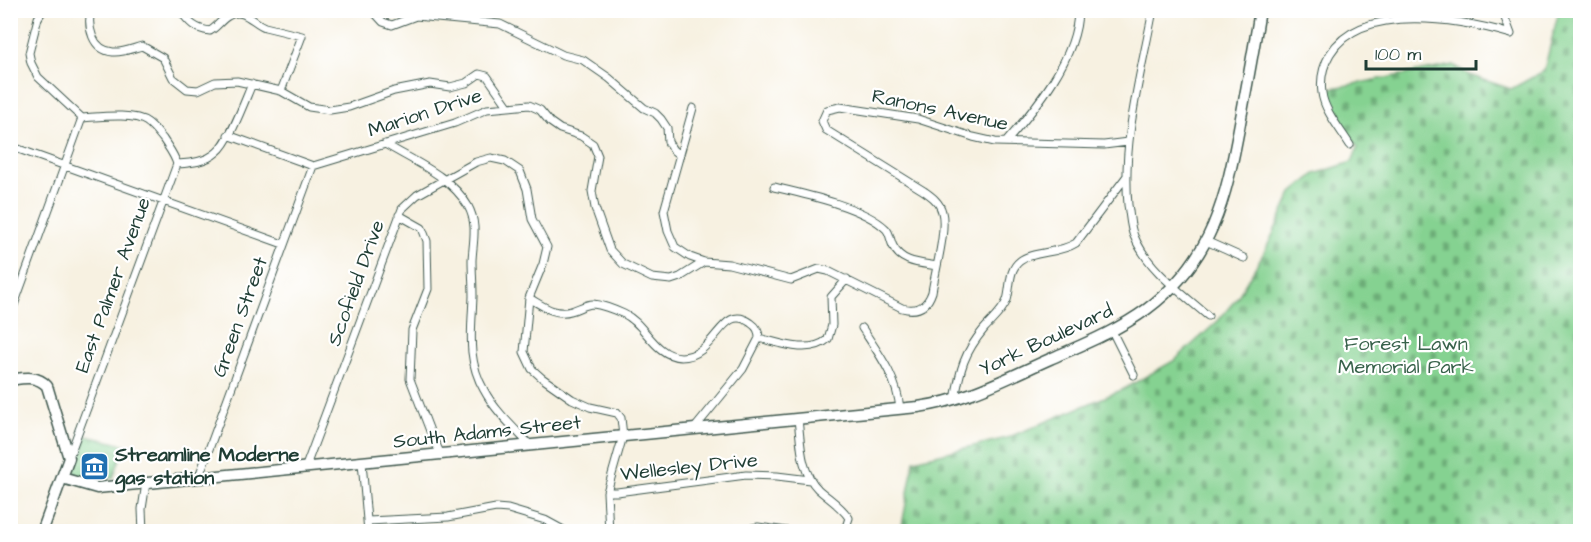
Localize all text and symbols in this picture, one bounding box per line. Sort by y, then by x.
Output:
scale bar [1366,33,1476,71]
text: 100 m [1375,42,1421,67]
street label: Marion Drive [364,81,486,145]
street label: Ranons Avenue [869,82,1011,138]
street label: East Palmer Avenue [68,193,158,377]
street label: Scofield Drive [320,216,392,350]
street label: Green Street [205,253,275,381]
street label: York Boulevard [975,297,1117,383]
park label: Forest Lawn Memorial Park [1338,330,1474,381]
street label: South Adams Street [392,408,582,456]
place label: Streamline Moderne gas station [114,441,299,493]
street label: Wellesley Drive [619,446,759,489]
museum icon: Streamline Moderne gas station [78,451,110,483]

